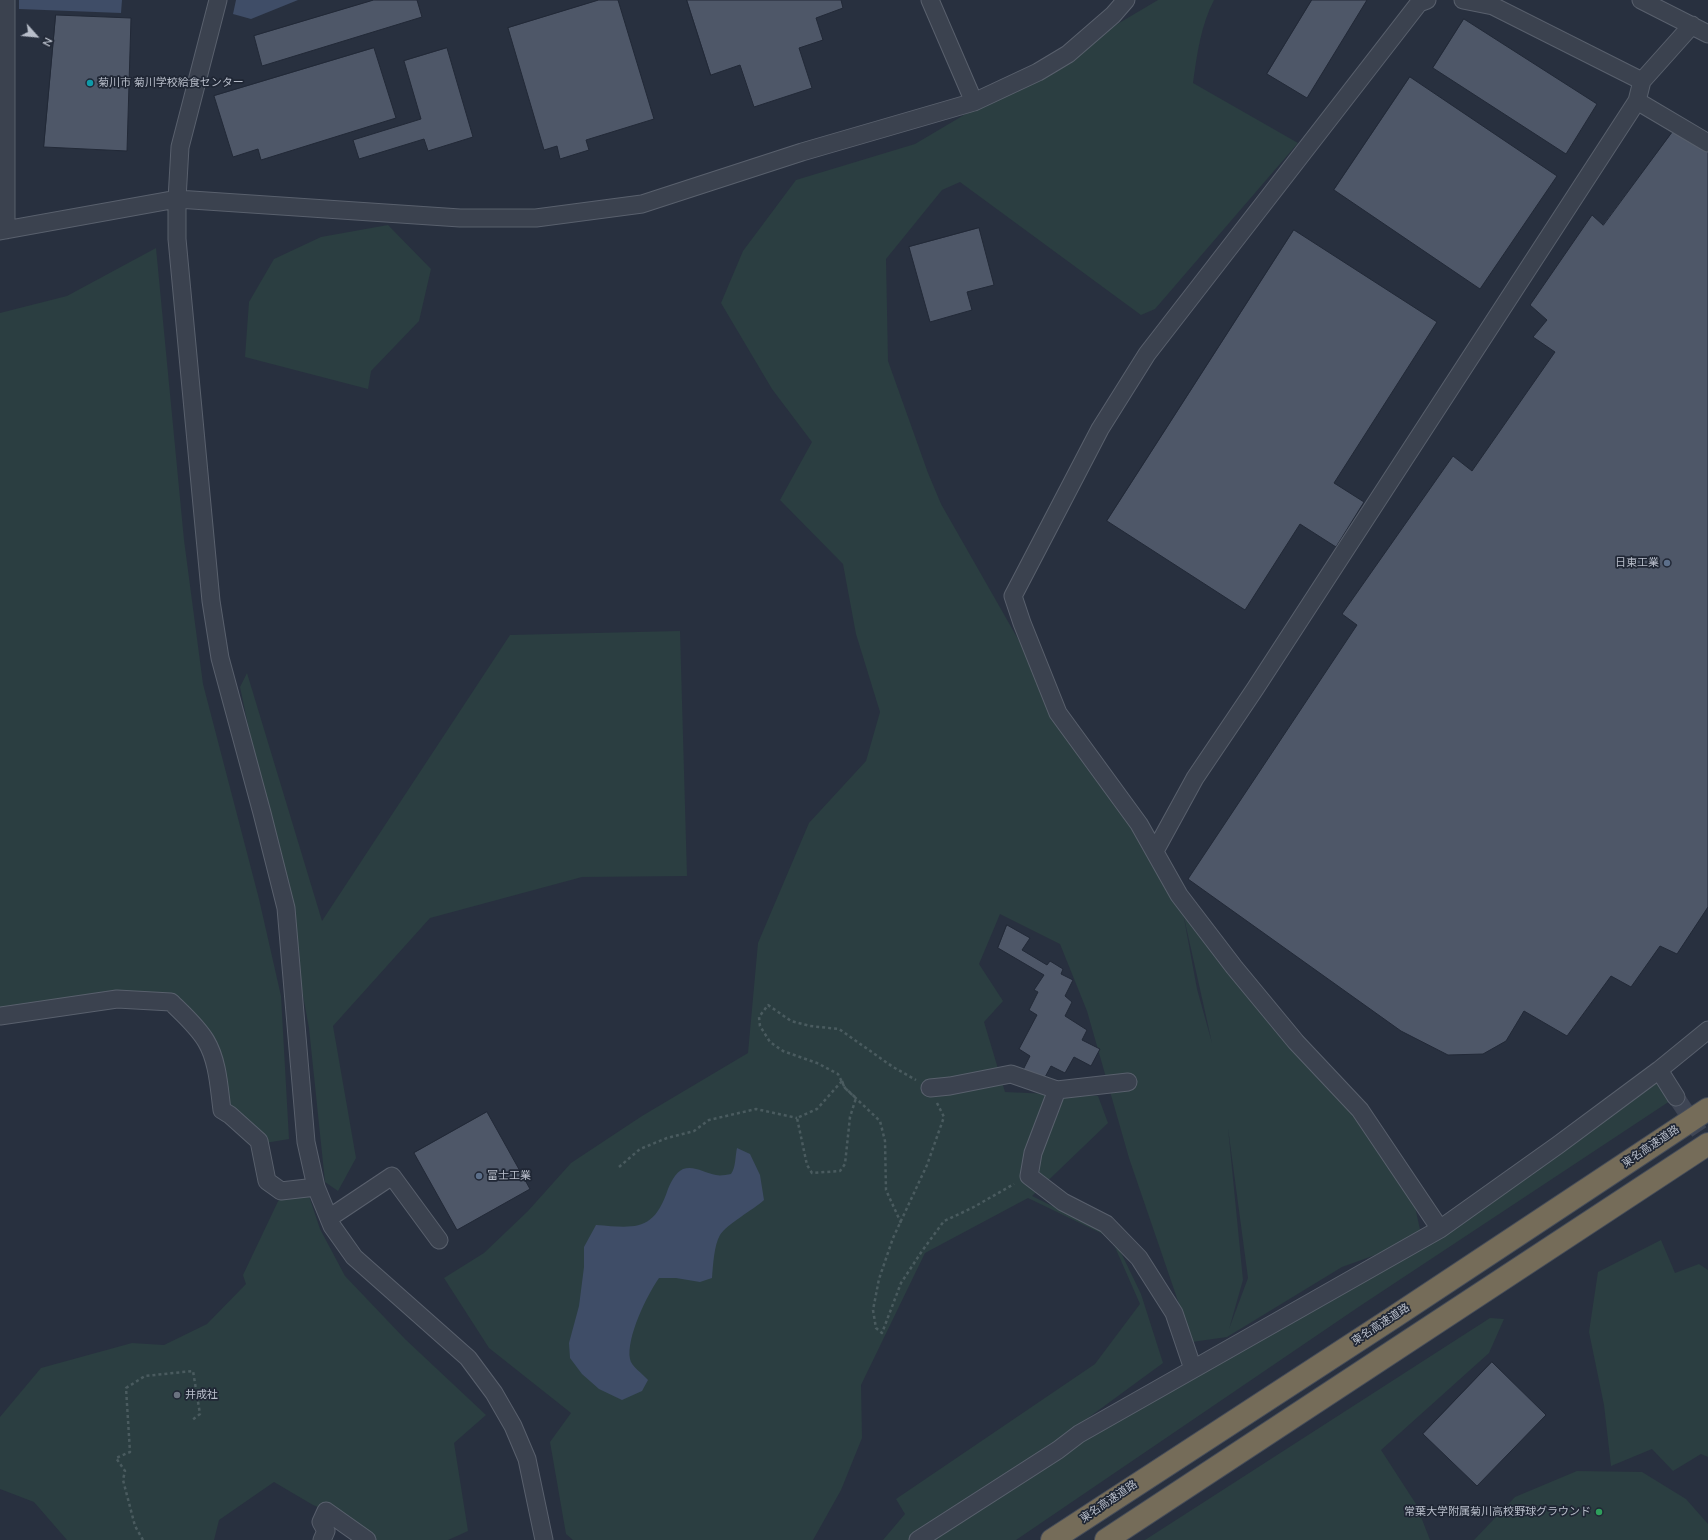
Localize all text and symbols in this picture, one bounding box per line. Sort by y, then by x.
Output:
north arrow [16,16,56,56]
text: N [39,35,56,49]
place label: 菊川市 菊川学校給食センター [98,76,244,90]
marker: 菊川市 菊川学校給食センター [85,78,95,88]
place label: 日東工業 [1615,556,1659,570]
marker: 日東工業 [1662,558,1672,568]
street label: 東名高速道路 [1620,1123,1682,1171]
place label: 富士工業 [487,1169,531,1183]
marker: 富士工業 [474,1171,484,1181]
street label: 東名高速道路 [1350,1301,1412,1349]
place label: 井成社 [185,1388,218,1402]
marker: 井成社 [172,1390,182,1400]
street label: 東名高速道路 [1078,1478,1140,1526]
place label: 常葉大学附属菊川高校野球グラウンド [1404,1505,1591,1519]
marker: 常葉大学附属菊川高校野球グラウンド [1594,1507,1604,1517]

